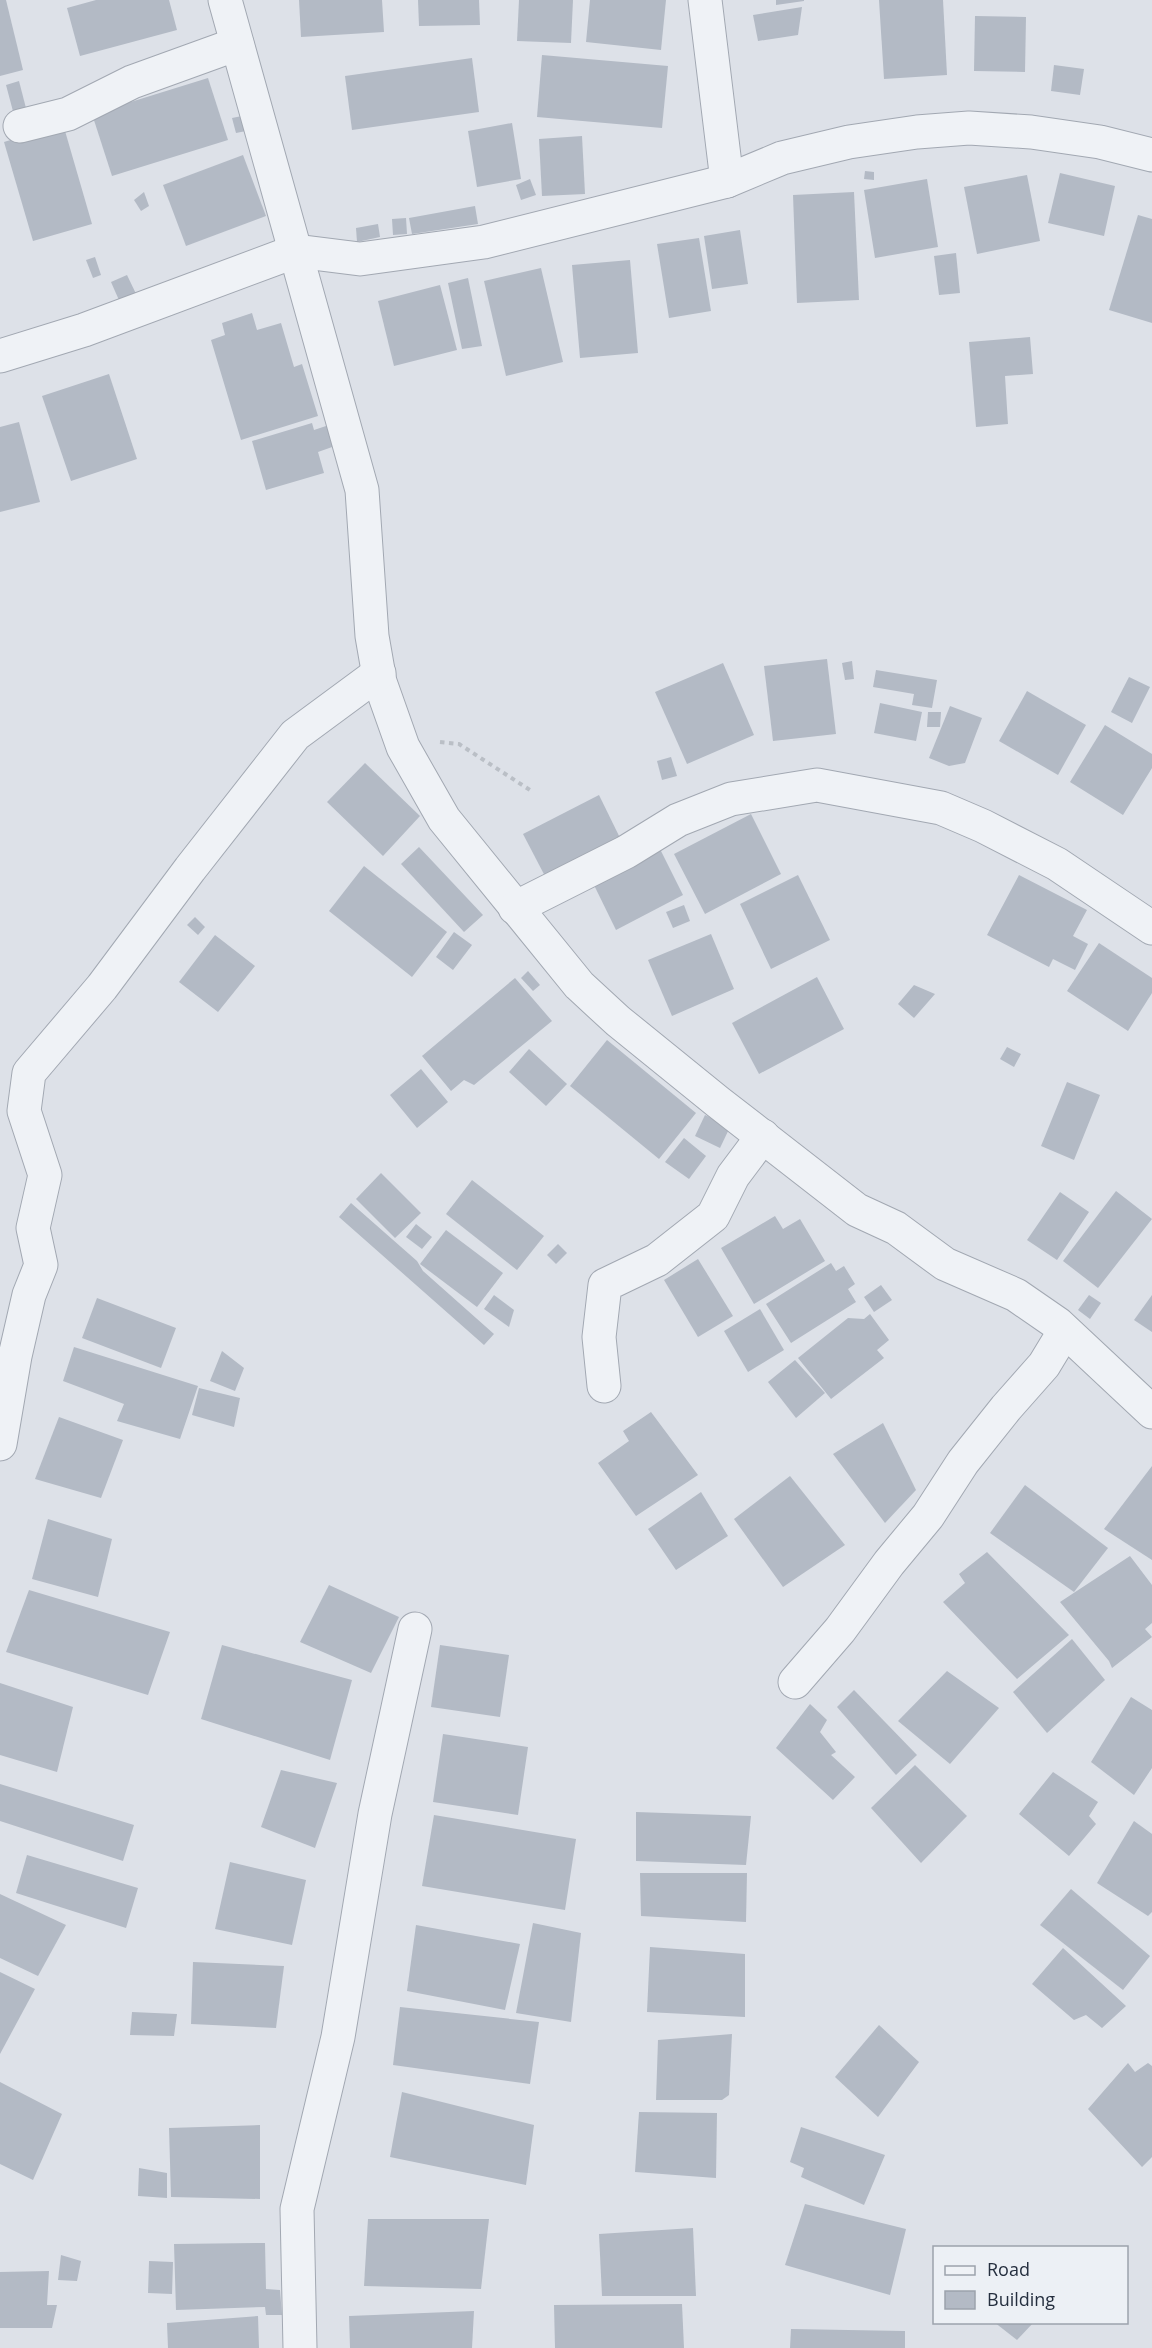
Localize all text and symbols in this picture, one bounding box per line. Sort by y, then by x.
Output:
legend [933,2246,1128,2324]
text: Road [987,2257,1030,2281]
text: Building [987,2287,1055,2311]

